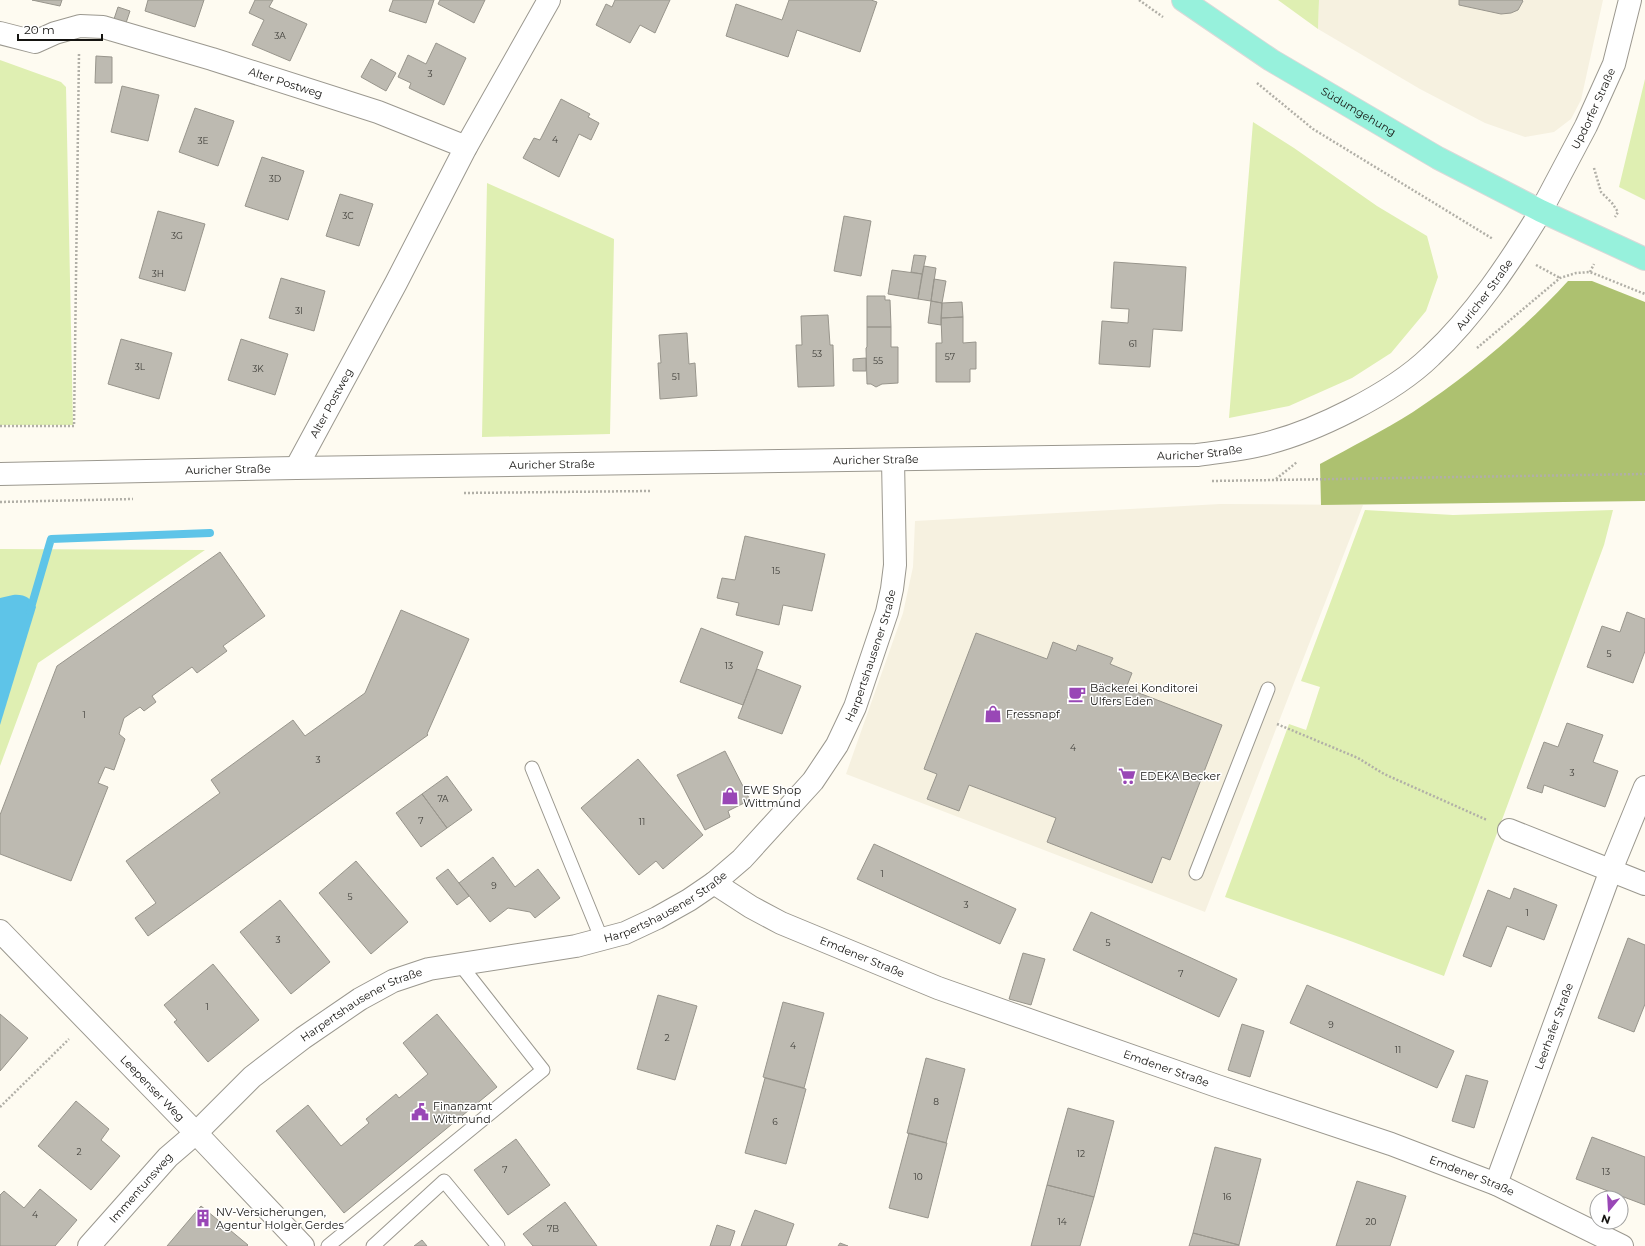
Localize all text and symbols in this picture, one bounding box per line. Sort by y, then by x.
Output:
scale bar [18,16,102,42]
text: 20 m [24,22,55,37]
house number: 3A [274,30,286,41]
street label: Alter Postweg [247,64,325,101]
street label: Updorfer Straße [1568,65,1618,152]
house number: 3 [427,68,433,79]
street label: Südumgehung [1318,84,1399,139]
house number: 4 [552,134,558,145]
house number: 3E [197,135,209,146]
house number: 3D [269,173,281,184]
house number: 3C [342,210,354,221]
house number: 3G [171,230,183,241]
street label: Auricher Straße [1453,256,1516,333]
house number: 3H [152,268,164,279]
house number: 3I [295,305,303,316]
house number: 61 [1129,338,1137,349]
house number: 53 [812,348,822,359]
house number: 57 [945,351,955,362]
house number: 55 [873,355,883,366]
house number: 3L [135,361,146,372]
house number: 3K [252,363,264,374]
street label: Alter Postweg [307,366,356,440]
house number: 51 [672,371,680,382]
street label: Auricher Straße [1157,442,1244,463]
street label: Auricher Straße [833,452,919,467]
street label: Auricher Straße [509,457,595,472]
street label: Auricher Straße [185,462,271,477]
house number: 15 [772,565,780,576]
street label: Harpertshausener Straße [842,588,899,724]
house number: 5 [1606,648,1612,659]
house number: 13 [725,660,733,671]
place label: Bäckerei Konditorei Ulfers Eden [1090,681,1198,708]
cafe icon: Bäckerei Konditorei Ulfers Eden [1067,684,1087,704]
shop icon: Fressnapf [983,704,1003,724]
place label: Fressnapf [1006,707,1061,721]
house number: 1 [82,709,86,720]
house number: 4 [1070,742,1076,753]
house number: 3 [315,754,321,765]
supermarket icon: EDEKA Becker [1117,766,1137,786]
house number: 3 [1569,767,1575,778]
place label: EDEKA Becker [1140,769,1221,783]
place label: EWE Shop Wittmund [743,783,801,810]
shop icon: EWE Shop Wittmund [720,786,740,806]
house number: 7A [437,793,449,804]
house number: 7 [418,815,424,826]
house number: 11 [639,816,645,827]
street label: Harpertshausener Straße [602,868,730,945]
house number: 1 [880,868,884,879]
house number: 9 [491,880,497,891]
house number: 5 [347,891,353,902]
house number: 3 [963,899,969,910]
house number: 1 [1525,907,1529,918]
street label: Emdener Straße [818,933,907,980]
house number: 3 [275,934,281,945]
house number: 5 [1105,937,1111,948]
street label: Harpertshausener Straße [298,965,424,1045]
house number: 7 [1178,968,1184,979]
street label: Leerhafer Straße [1532,981,1576,1072]
house number: 1 [205,1001,209,1012]
house number: 9 [1328,1019,1334,1030]
house number: 2 [664,1032,670,1043]
house number: 4 [790,1040,796,1051]
house number: 11 [1395,1044,1401,1055]
street label: Emdener Straße [1121,1047,1212,1090]
street label: Leepenser Weg [117,1052,188,1124]
house number: 8 [933,1096,939,1107]
place label: Finanzamt Wittmund [433,1099,493,1126]
public building icon: Finanzamt Wittmund [410,1102,430,1122]
house number: 6 [772,1116,778,1127]
house number: 2 [76,1146,82,1157]
house number: 12 [1077,1148,1085,1159]
street label: Immentunsweg [106,1150,176,1226]
street label: Emdener Straße [1427,1152,1517,1199]
house number: 7 [502,1164,508,1175]
house number: 13 [1602,1166,1610,1177]
house number: 10 [913,1171,923,1182]
north arrow [1589,1190,1629,1230]
house number: 16 [1223,1191,1232,1202]
place label: NV-Versicherungen, Agentur Holger Gerdes [216,1205,344,1232]
building icon: NV-Versicherungen, Agentur Holger Gerdes [193,1208,213,1228]
house number: 4 [32,1209,38,1220]
text: N [1600,1211,1612,1228]
house number: 14 [1057,1216,1067,1227]
house number: 20 [1365,1216,1377,1227]
house number: 7B [547,1223,559,1234]

